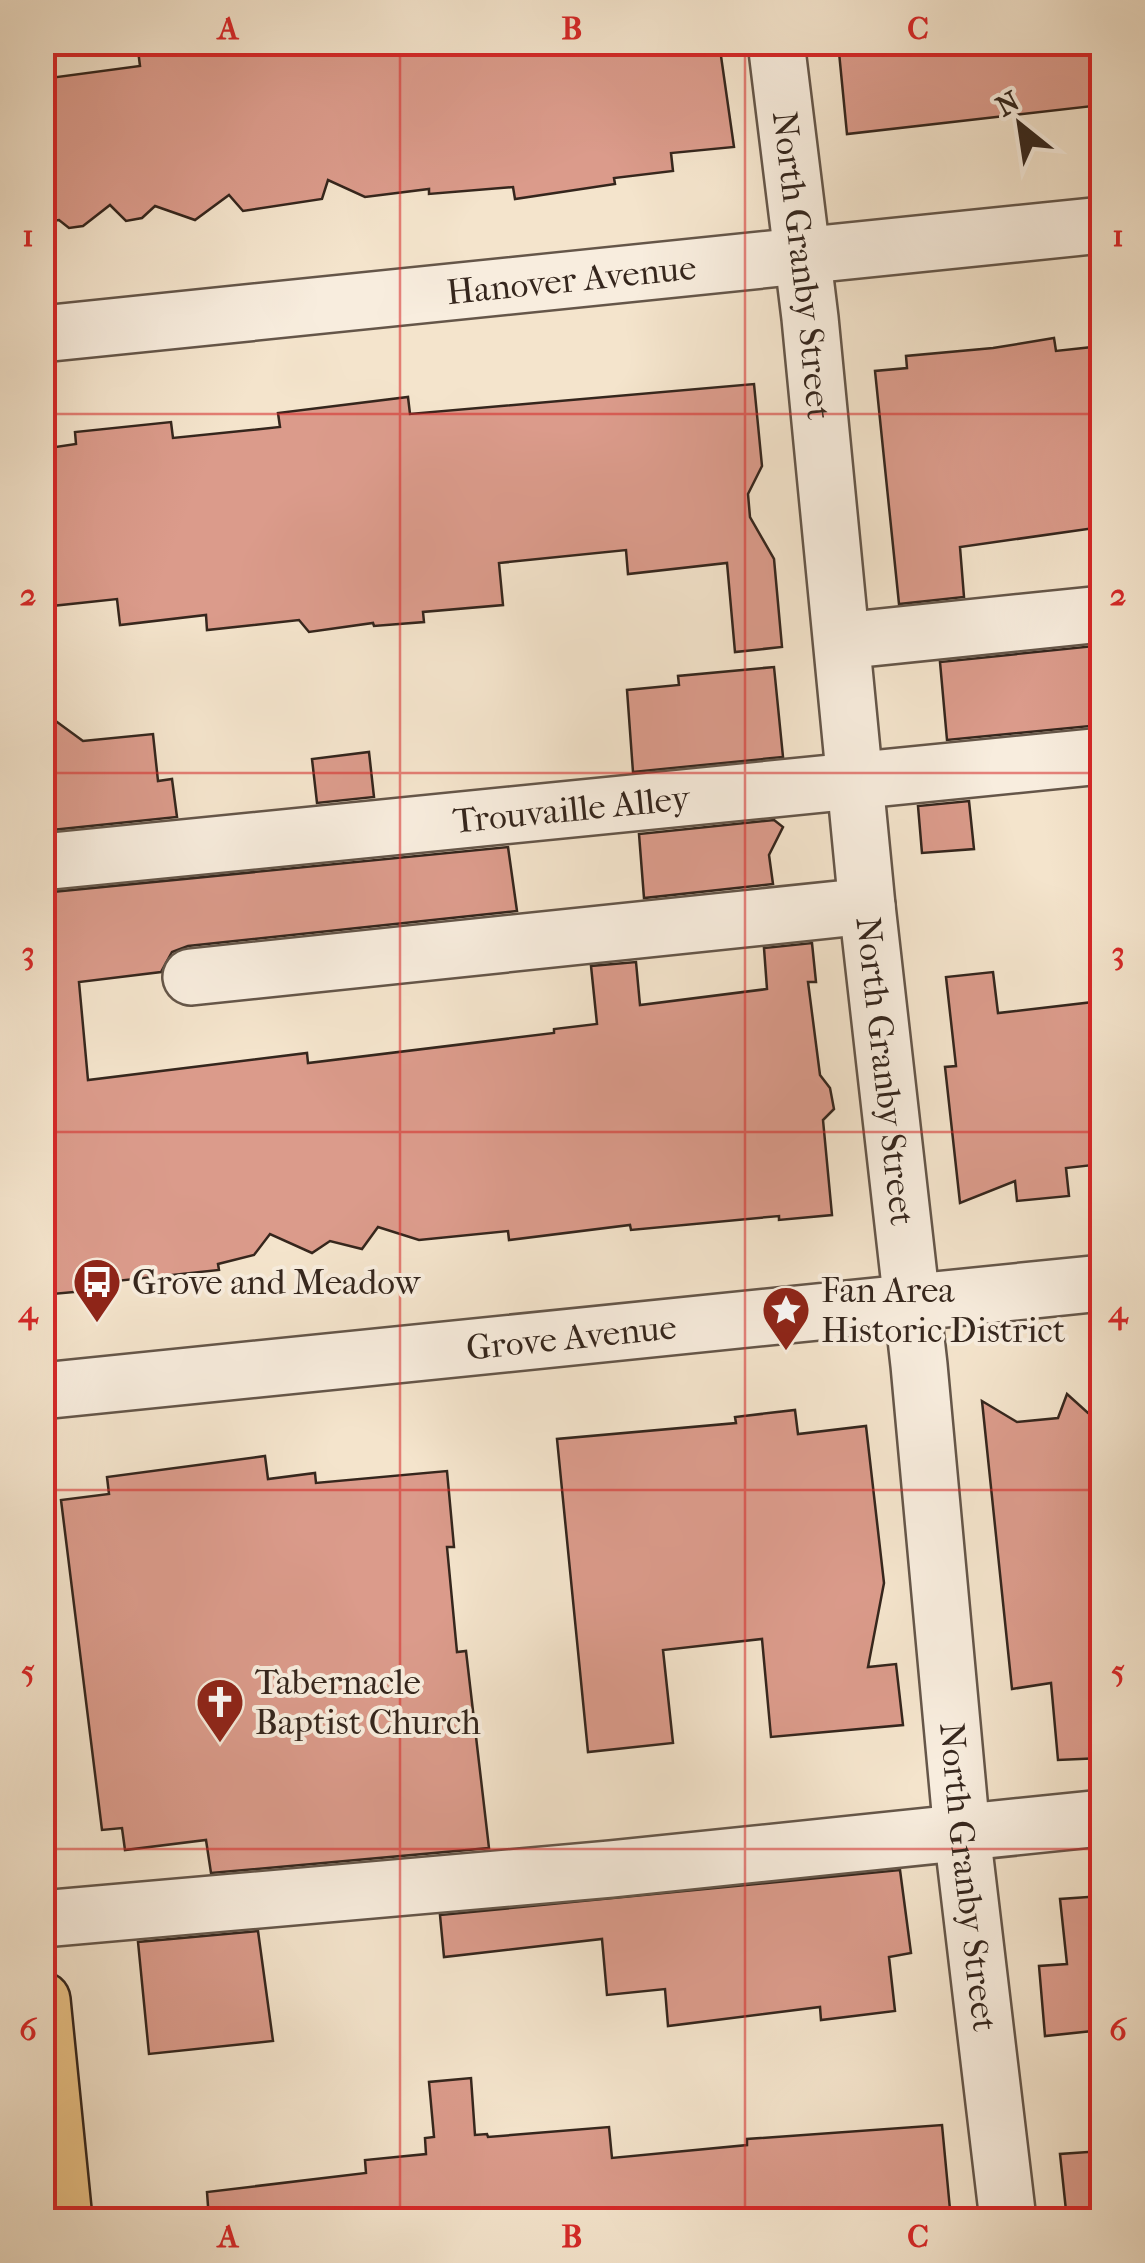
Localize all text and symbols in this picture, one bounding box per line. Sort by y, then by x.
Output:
text: A [216,10,240,47]
text: B [562,10,582,47]
text: C [907,10,929,47]
north arrow [970,75,1070,175]
text: N [990,84,1026,123]
street label: North Granby Street [764,109,840,422]
text: 1 [22,217,34,254]
text: 1 [1112,217,1124,254]
street label: Hanover Avenue [444,247,698,313]
text: 2 [20,576,36,613]
text: 2 [1110,576,1126,613]
street label: Trouvaille Alley [451,777,693,842]
street label: North Granby Street [847,915,923,1228]
text: 3 [21,934,35,971]
text: 3 [1111,934,1125,971]
bus stop icon: Grove and Meadow [71,1256,123,1324]
place label: Grove and Meadow [132,1262,421,1303]
place label: Fan Area Historic District [821,1270,1066,1351]
place icon: Fan Area Historic District [760,1284,812,1352]
text: 4 [18,1293,40,1331]
text: 4 [1108,1293,1130,1331]
street label: Grove Avenue [464,1306,678,1369]
text: 5 [21,1652,35,1689]
text: 5 [1111,1652,1125,1689]
place label: Tabernacle Baptist Church [255,1662,481,1743]
church icon: Tabernacle Baptist Church [194,1676,246,1744]
street label: North Granby Street [931,1721,1005,2034]
text: 6 [19,2011,37,2048]
text: 6 [1109,2011,1127,2048]
text: A [216,2218,240,2255]
text: B [562,2218,582,2255]
text: C [907,2218,929,2255]

